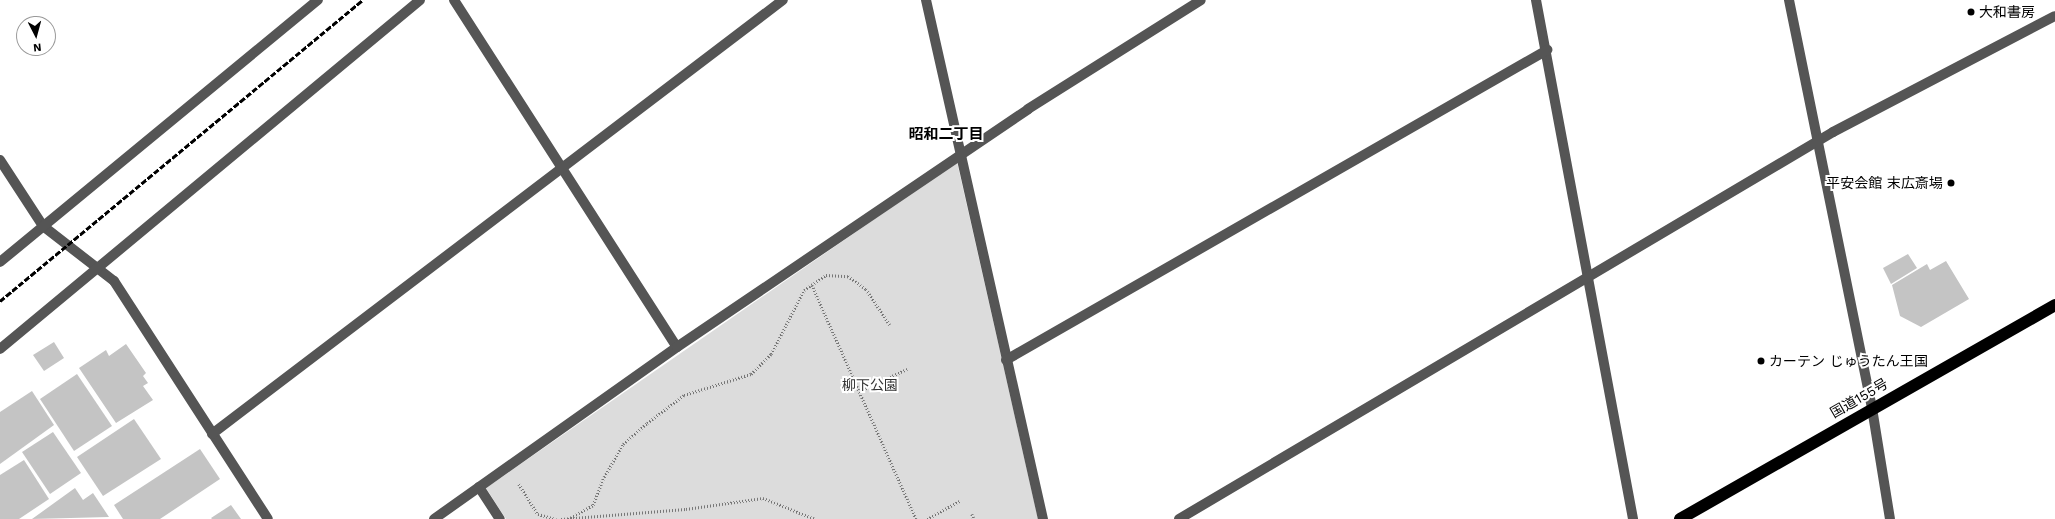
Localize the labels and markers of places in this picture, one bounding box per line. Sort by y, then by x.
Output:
place label: 大和書房 [1979,4,2035,20]
marker: 大和書房 [1966,7,1976,17]
place label: 平安会館 末広斎場 [1826,175,1943,191]
marker: 平安会館 末広斎場 [1946,178,1956,188]
place label: カーテン じゅうたん王国 [1769,353,1928,369]
marker: カーテン じゅうたん王国 [1756,356,1766,366]

